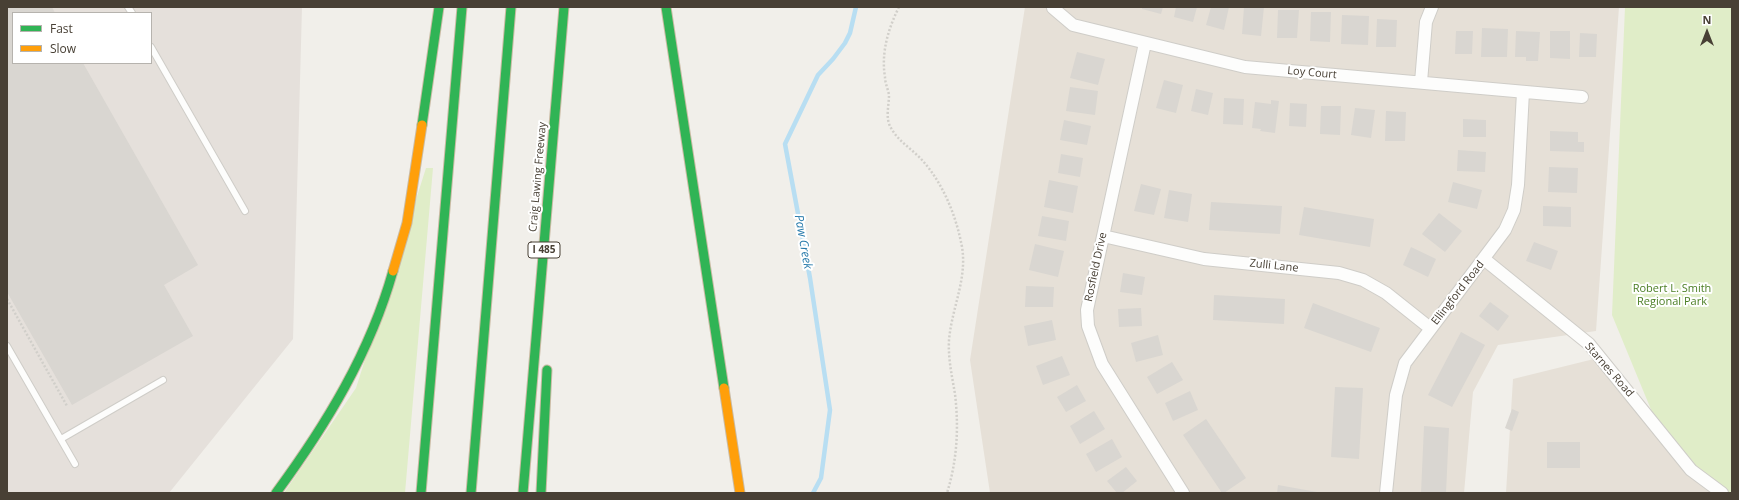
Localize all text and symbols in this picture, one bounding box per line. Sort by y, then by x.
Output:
legend [12,12,152,64]
north arrow [1687,12,1727,52]
text: N [1703,12,1711,27]
text: Fast [50,20,73,37]
text: Slow [50,40,76,57]
street label: Loy Court [1287,64,1337,82]
street label: Craig Lawing Freeway [527,121,549,233]
water label: Paw Creek [791,214,815,270]
street label: Rosfield Drive [1082,231,1110,303]
road number: I 485 [528,242,560,258]
street label: Zulli Lane [1249,257,1299,275]
street label: Ellingford Road [1429,258,1487,328]
park label: Robert L. Smith Regional Park [1633,282,1711,308]
street label: Starnes Road [1582,340,1636,400]

